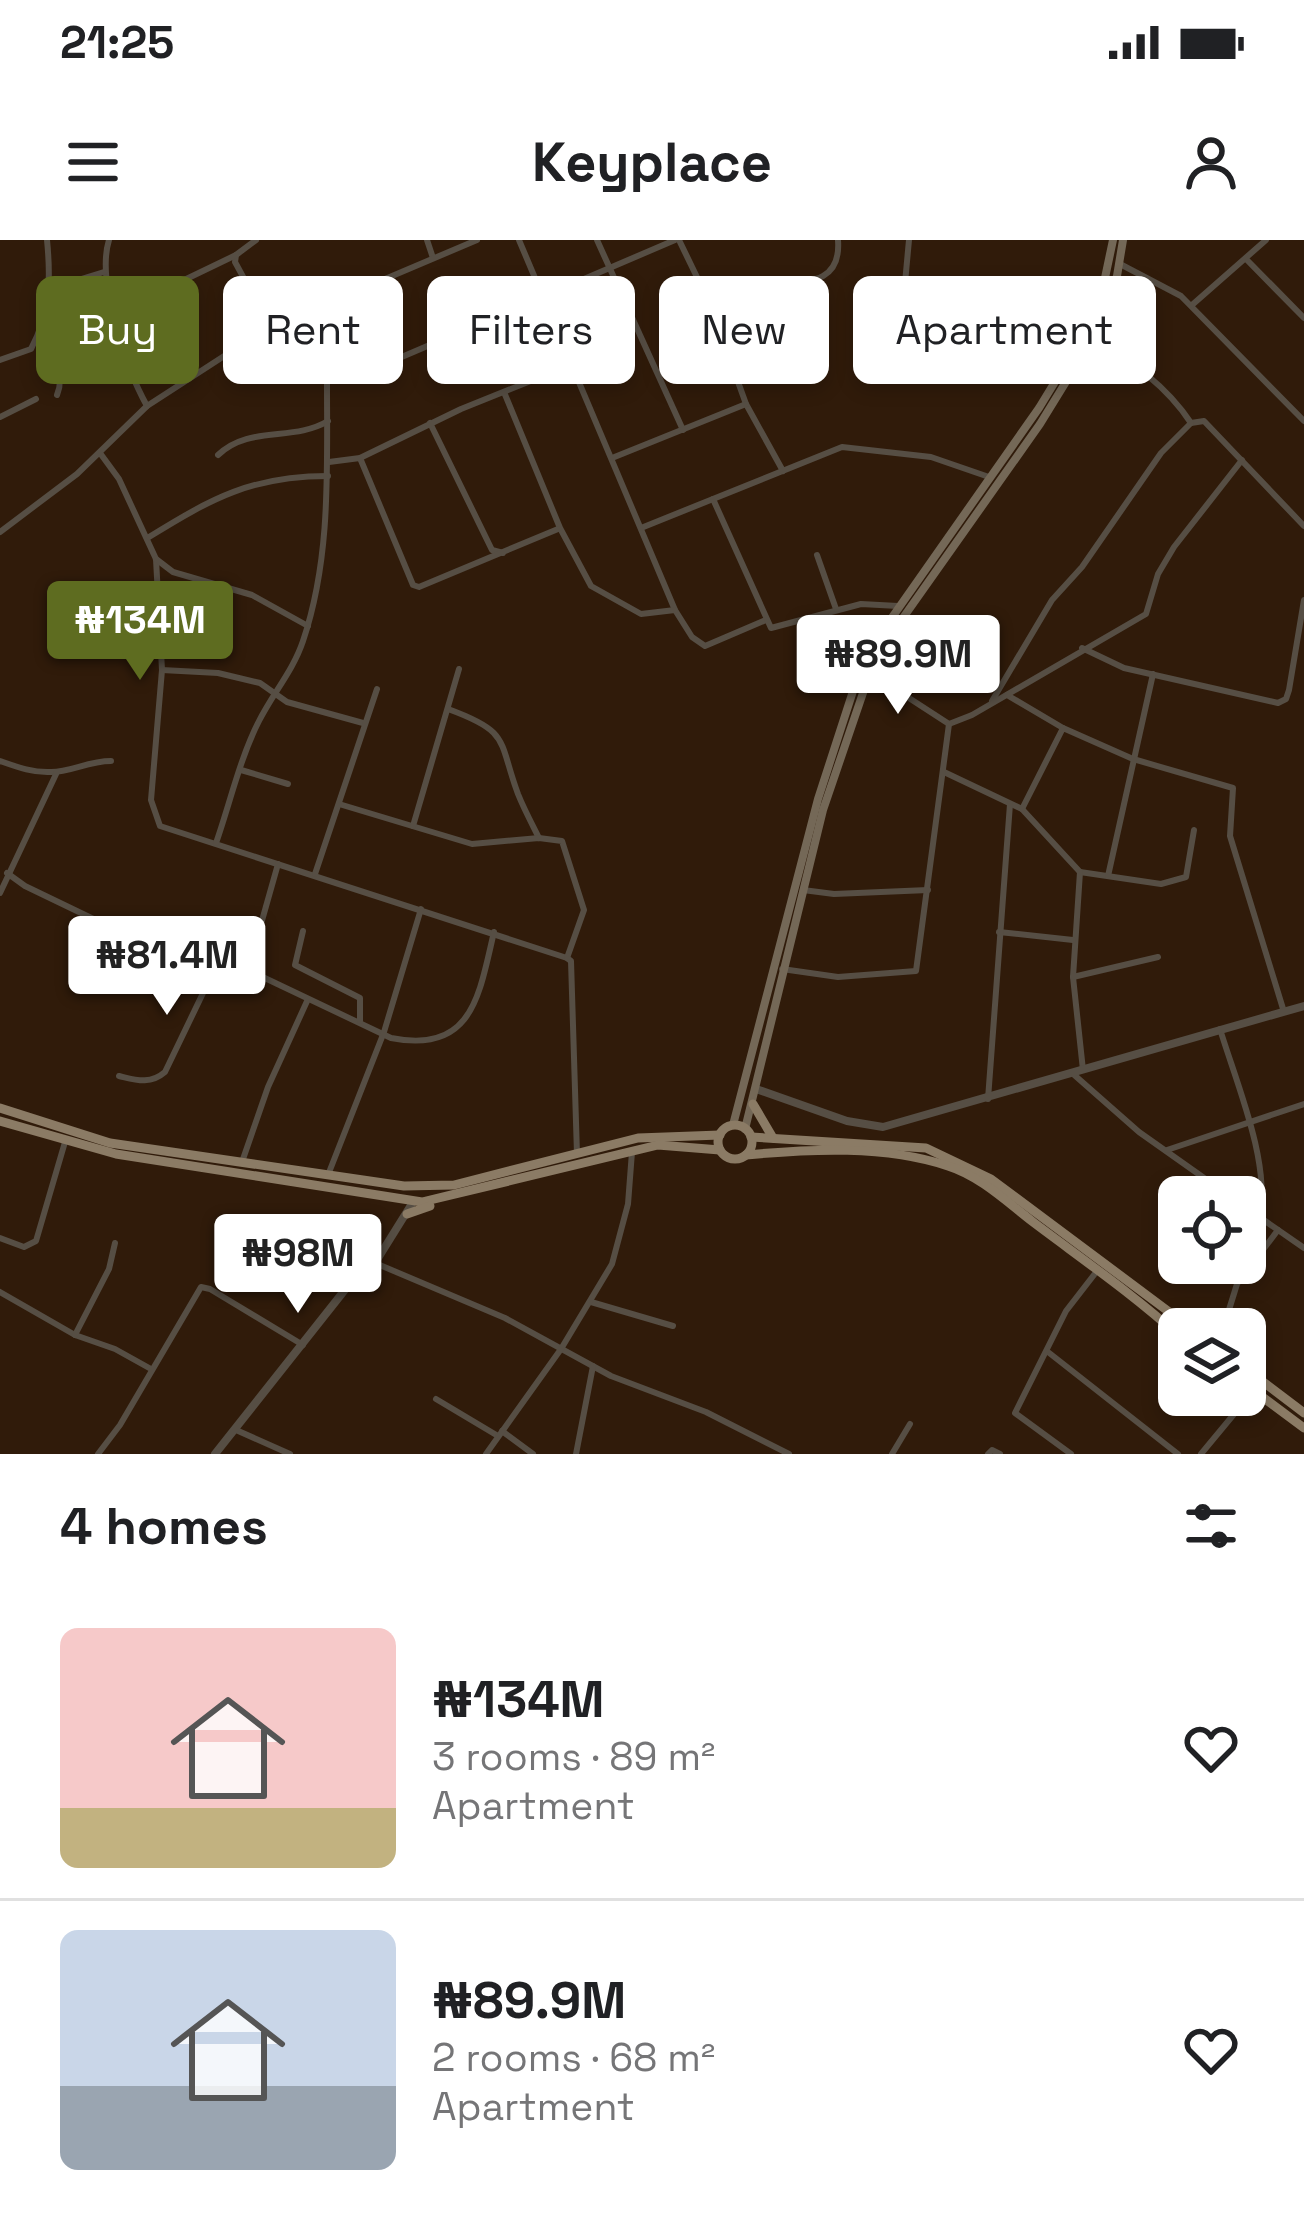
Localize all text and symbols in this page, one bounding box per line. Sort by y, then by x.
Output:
text: 21:25 [60,14,174,71]
text: Keyplace [532,128,772,197]
icon: menu [60,129,126,195]
icon: person [1178,129,1244,195]
chip: Buy [36,276,199,384]
chip: Rent [223,276,403,384]
chip: Filters [427,276,635,384]
chip: New [659,276,829,384]
chip: Apartment [853,276,1156,384]
pin: ₦134M [56,581,224,683]
text: ₦134M [74,595,206,644]
pin: ₦89.9M [800,615,996,717]
text: ₦89.9M [824,629,972,678]
pin: ₦81.4M [69,916,265,1018]
text: ₦81.4M [95,930,239,979]
map controls [1158,1176,1266,1416]
button: locate [1158,1176,1266,1284]
pin: ₦98M [227,1214,369,1316]
text: ₦98M [241,1228,355,1277]
button: layers [1158,1308,1266,1416]
icon: filters [1178,1493,1244,1559]
text: 4 homes [60,1494,268,1559]
text: ₦134M [432,1667,605,1732]
icon: home [156,1676,300,1820]
icon: heart [1178,1715,1244,1781]
text: 3 rooms · 89 m² [432,1732,715,1781]
text: Apartment [432,1781,635,1830]
text: ₦89.9M [432,1968,626,2033]
icon: home [156,1978,300,2122]
icon: heart [1178,2017,1244,2083]
text: 2 rooms · 68 m² [432,2033,715,2082]
text: Apartment [432,2082,635,2131]

